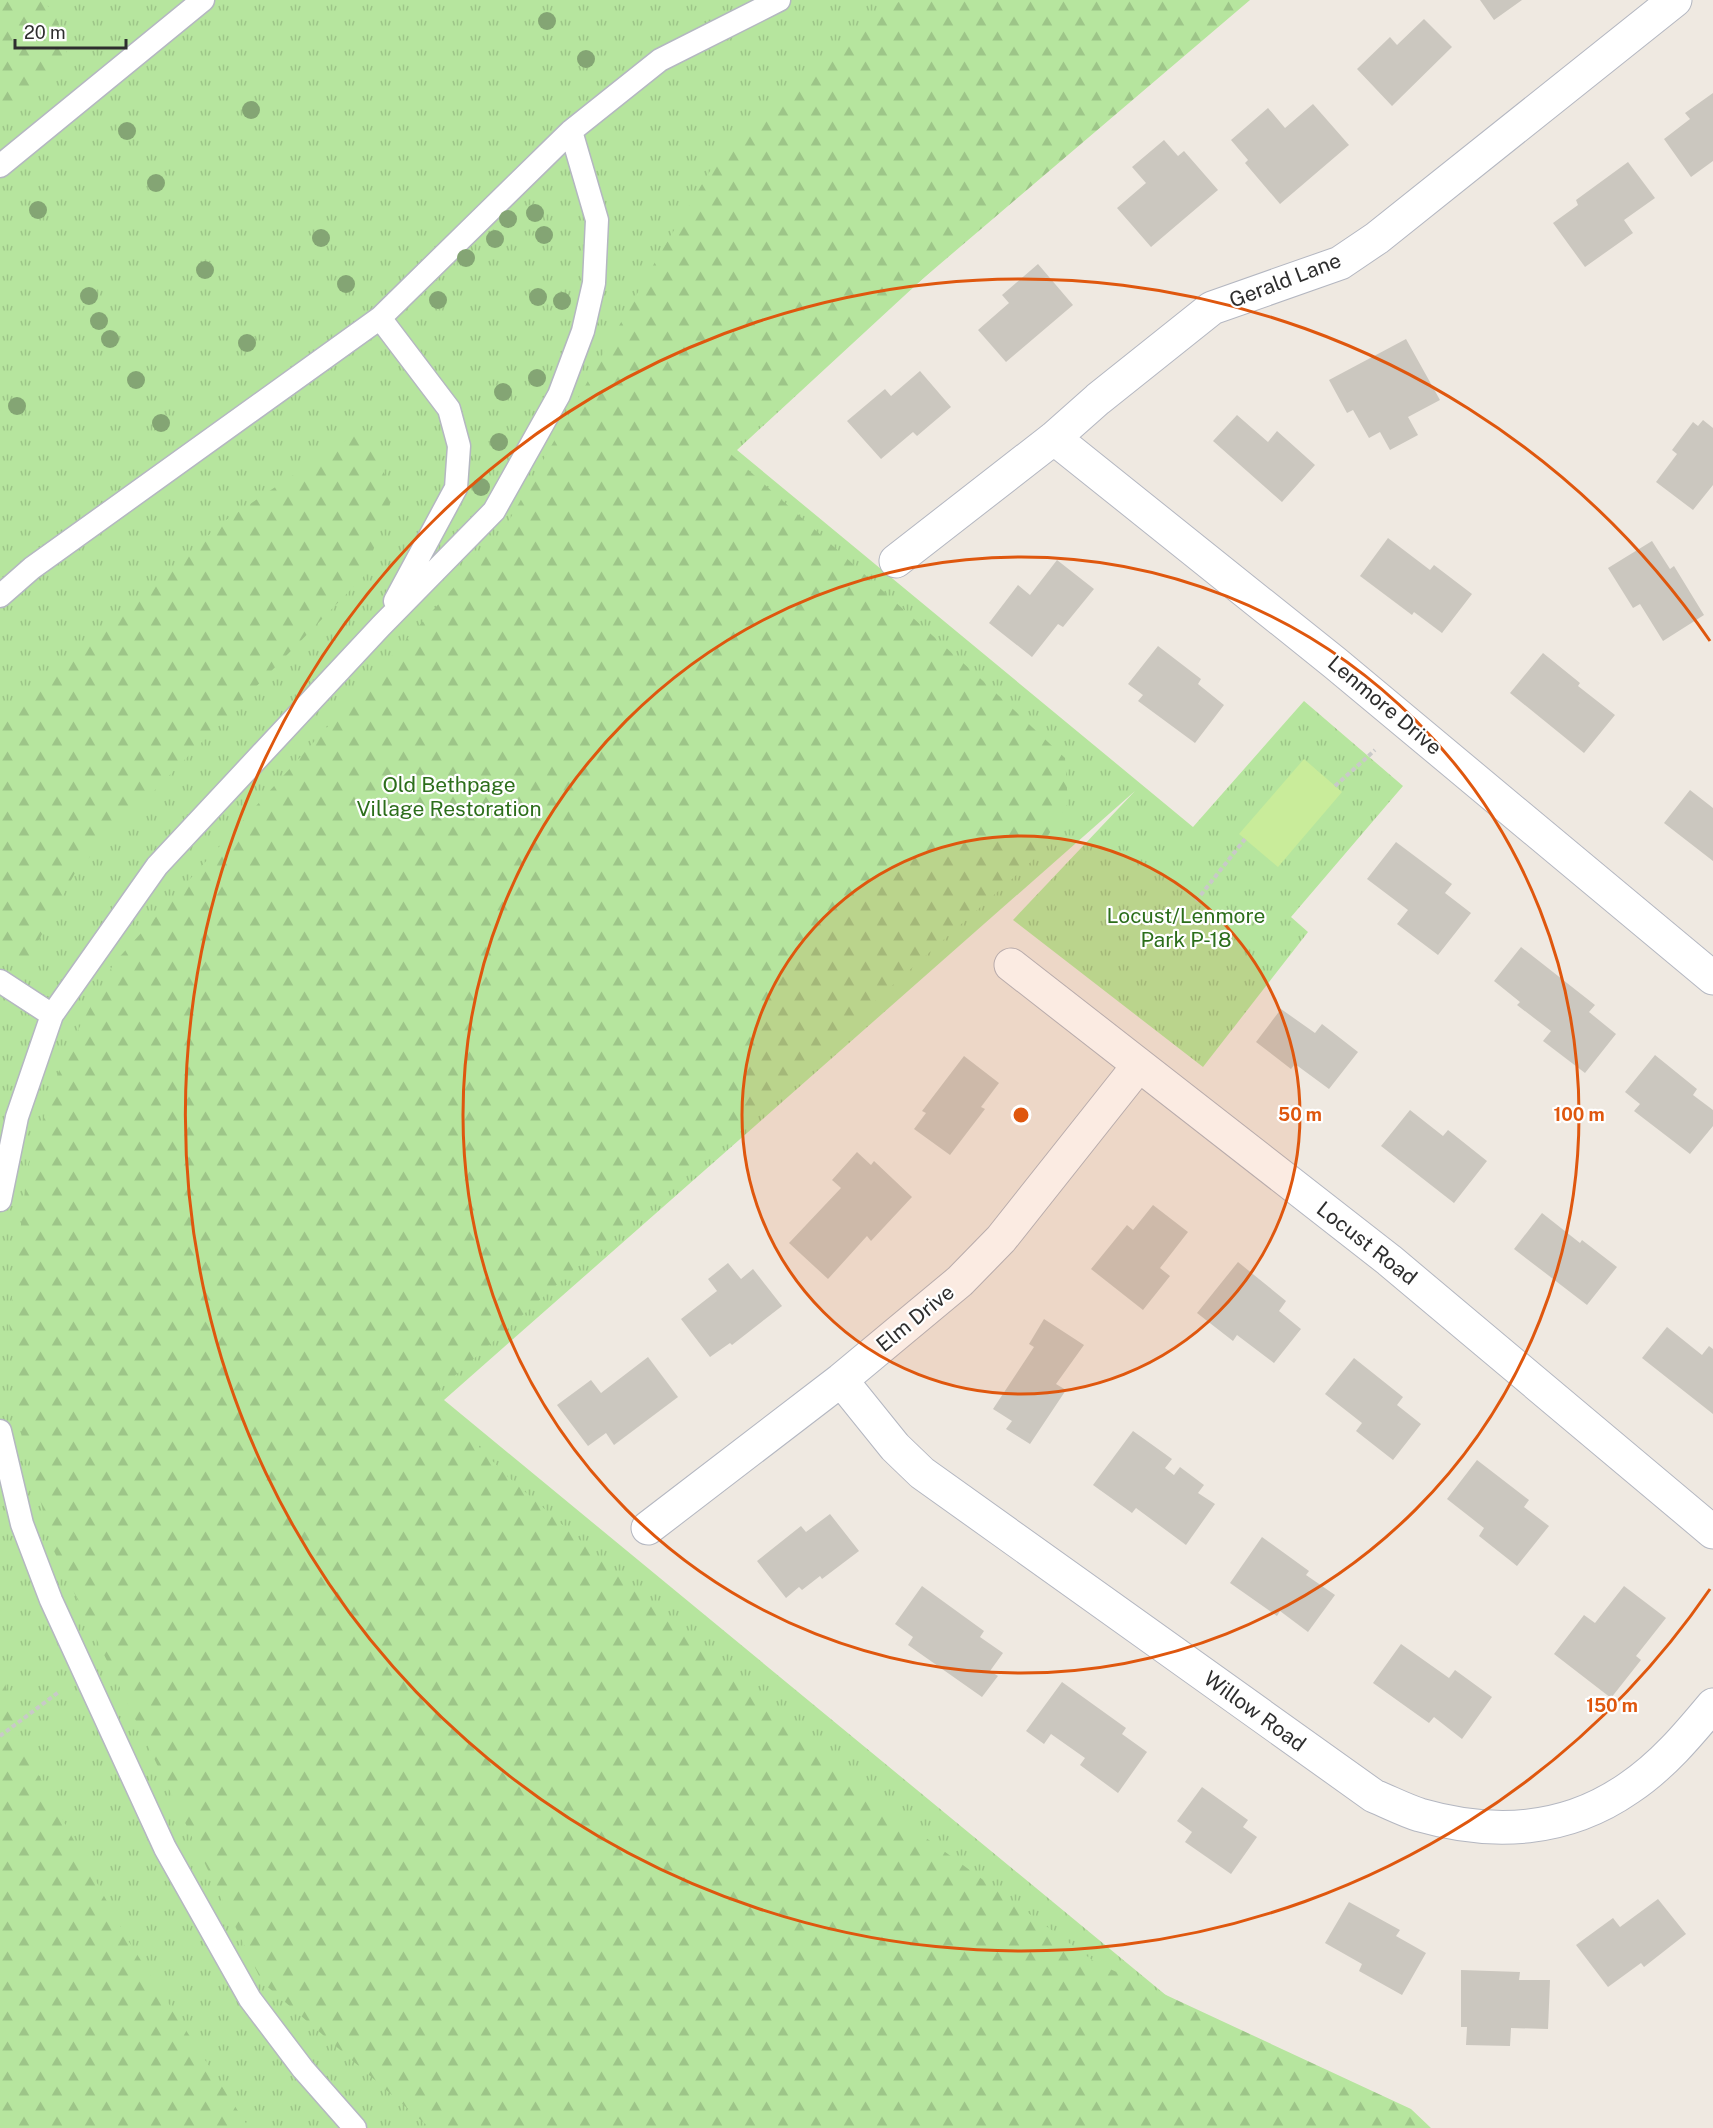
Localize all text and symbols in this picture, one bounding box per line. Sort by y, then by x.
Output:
scale bar [15,12,126,50]
text: 20 m [24,22,66,43]
street label: Gerald Lane [1226,247,1344,313]
street label: Lenmore Drive [1323,650,1447,760]
park label: Old Bethpage Village Restoration [356,772,542,821]
park label: Locust/Lenmore Park P-18 [1107,903,1265,952]
text: 50 m [1278,1104,1322,1125]
text: 100 m [1553,1104,1605,1125]
centre of rings [1011,1105,1031,1125]
street label: Locust Road [1312,1196,1422,1290]
street label: Elm Drive [871,1279,959,1357]
street label: Willow Road [1199,1666,1311,1756]
text: 150 m [1586,1695,1638,1716]

